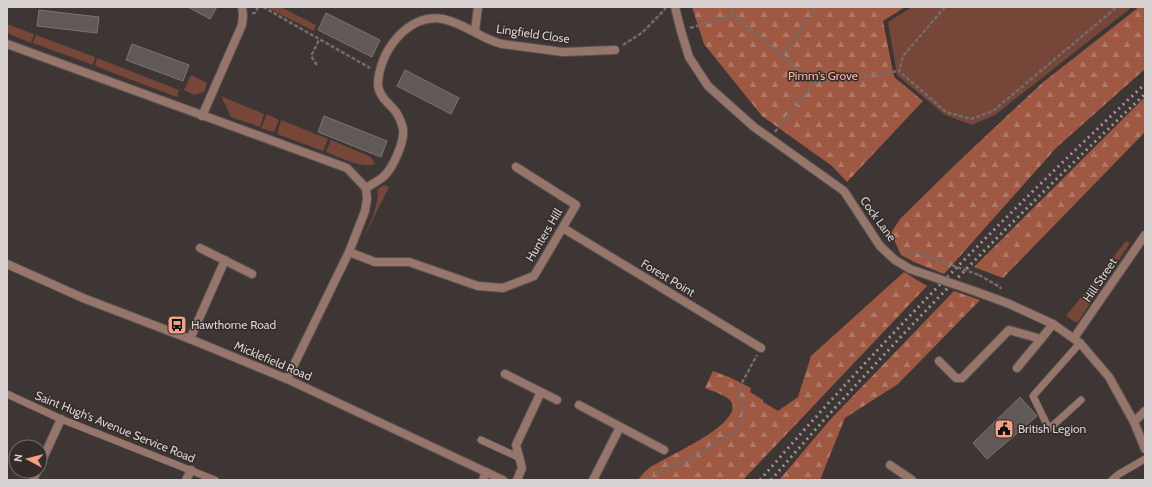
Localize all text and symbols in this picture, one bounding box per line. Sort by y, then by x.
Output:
street label: Lingfield Close [495,21,571,46]
park label: Pimm's Grove [788,68,858,83]
street label: Cock Lane [857,193,900,244]
street label: Hunters Hill [522,205,565,264]
street label: Hill Street [1079,255,1120,305]
street label: Forest Point [639,256,698,300]
bus stop icon: Hawthorne Road [166,314,188,336]
place label: Hawthorne Road [191,317,276,332]
street label: Micklefield Road [232,337,314,384]
street label: Saint Hugh's Avenue Service Road [33,387,198,466]
public building icon: British Legion [993,418,1015,440]
place label: British Legion [1018,421,1087,436]
north arrow [8,439,48,479]
text: N [11,453,25,462]

